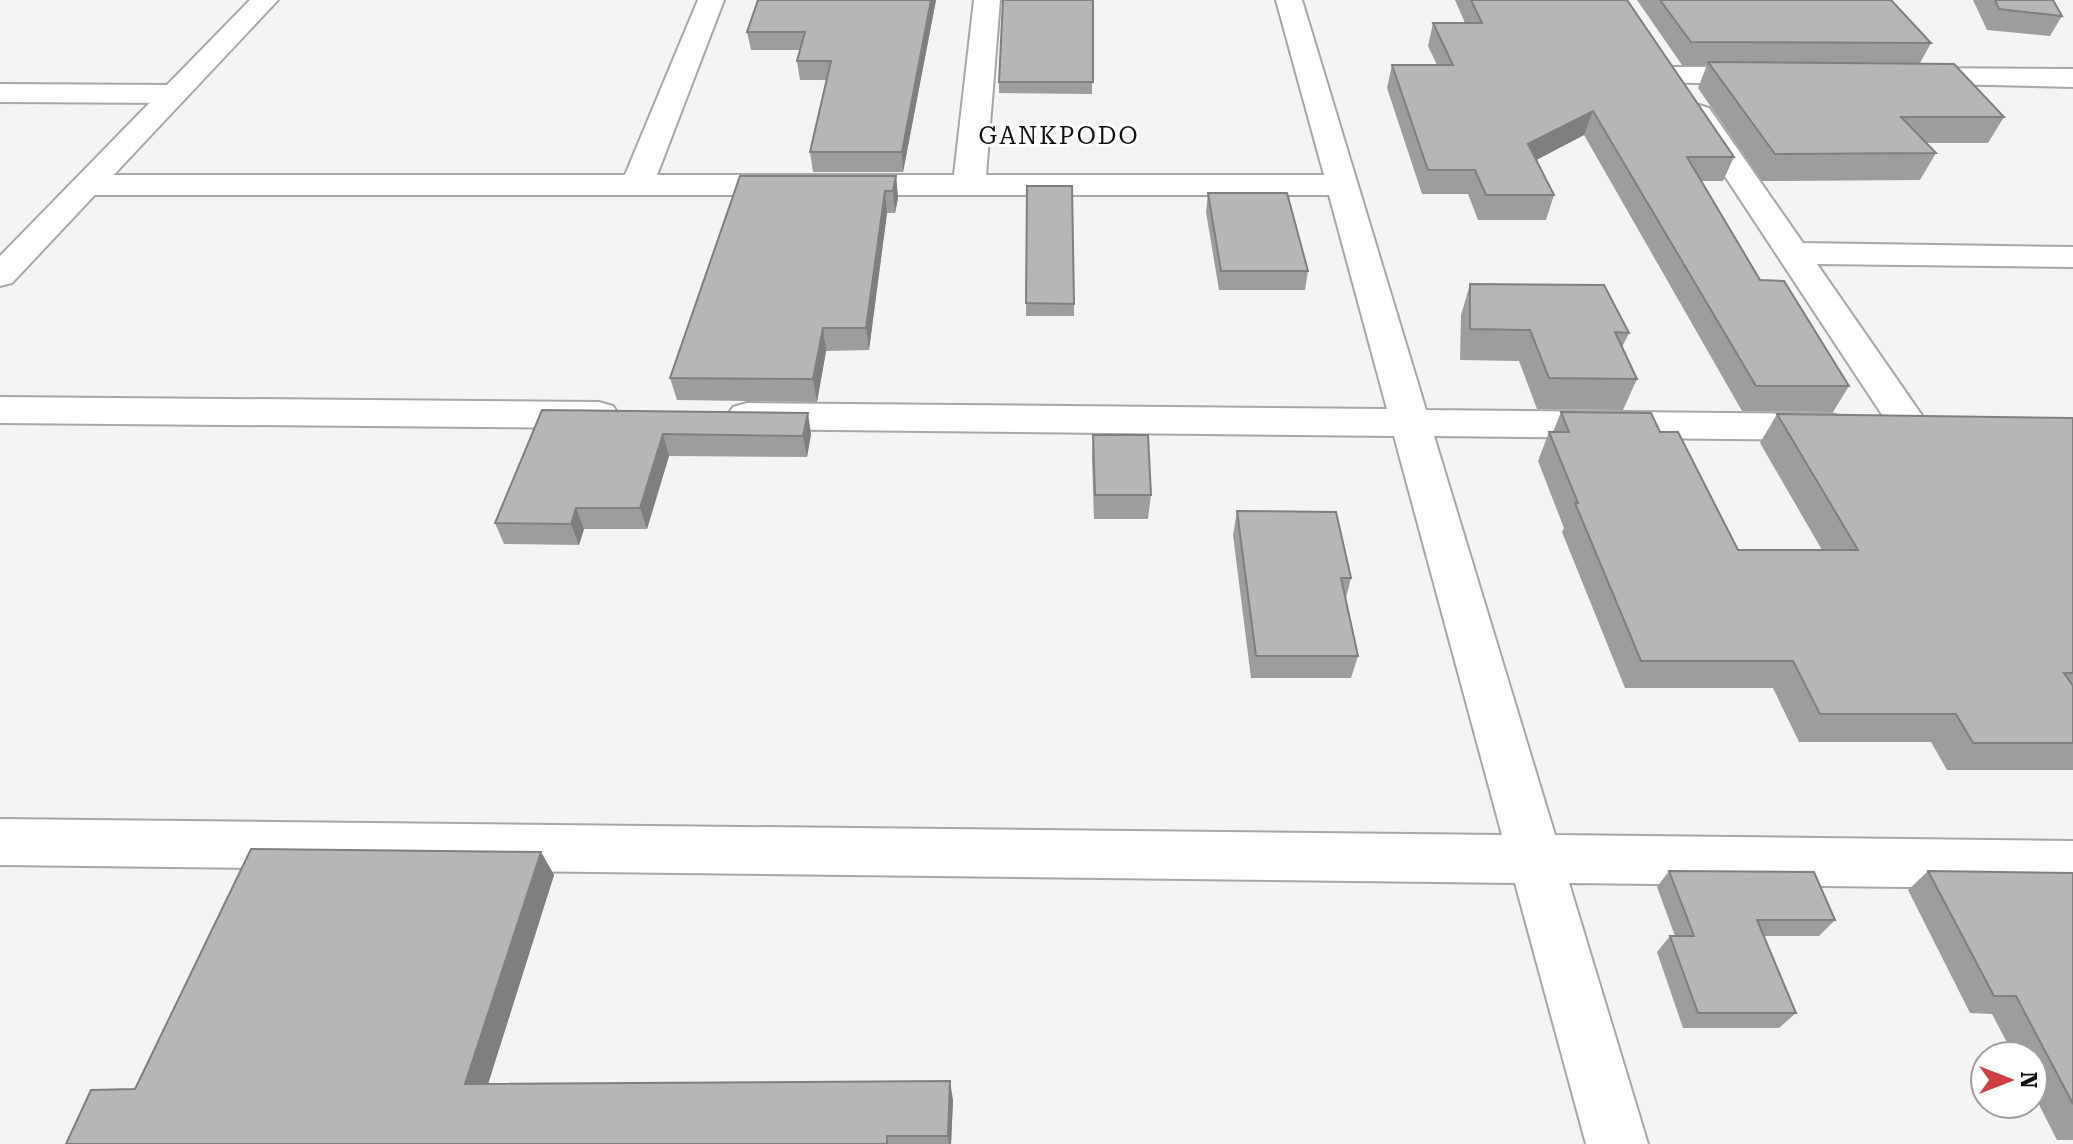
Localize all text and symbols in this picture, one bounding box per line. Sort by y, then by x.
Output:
district label: GANKPODO [979,122,1139,150]
north arrow [1969,1040,2049,1120]
text: N [2016,1072,2041,1089]

